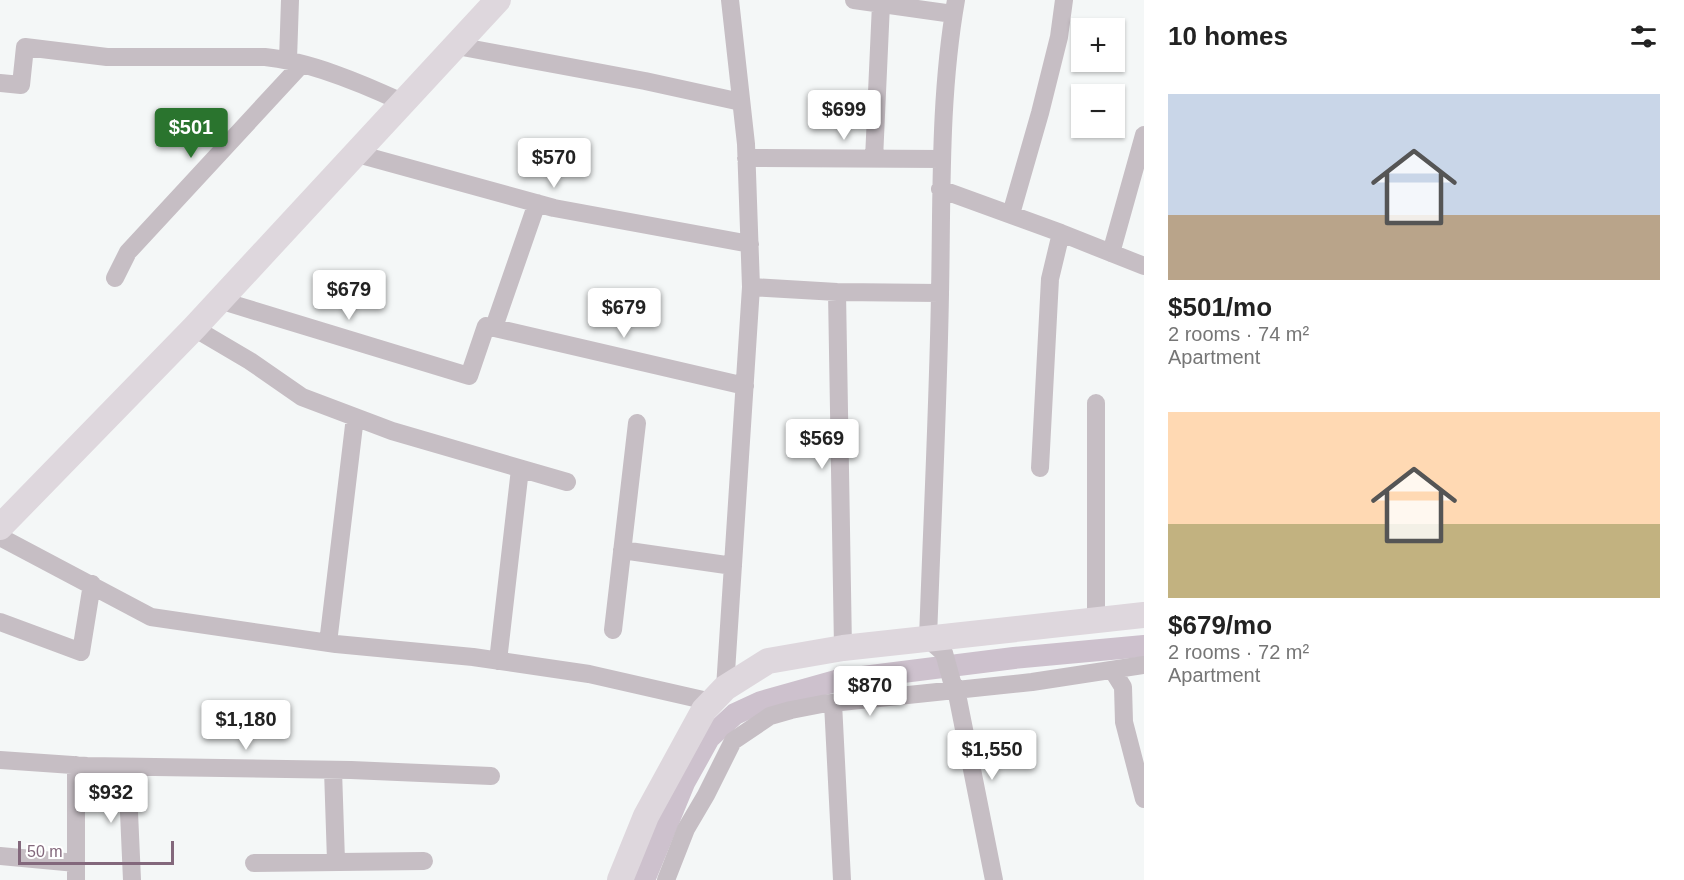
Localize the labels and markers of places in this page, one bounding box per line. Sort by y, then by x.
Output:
pin: $699 [808,90,880,141]
pin: $501 [155,108,227,159]
pin: $570 [518,138,590,189]
pin: $679 [313,270,385,321]
pin: $679 [588,288,660,339]
pin: $569 [786,419,858,470]
pin: $870 [834,666,906,717]
pin: $1,180 [197,700,295,751]
pin: $1,550 [943,730,1041,781]
pin: $932 [75,773,147,824]

